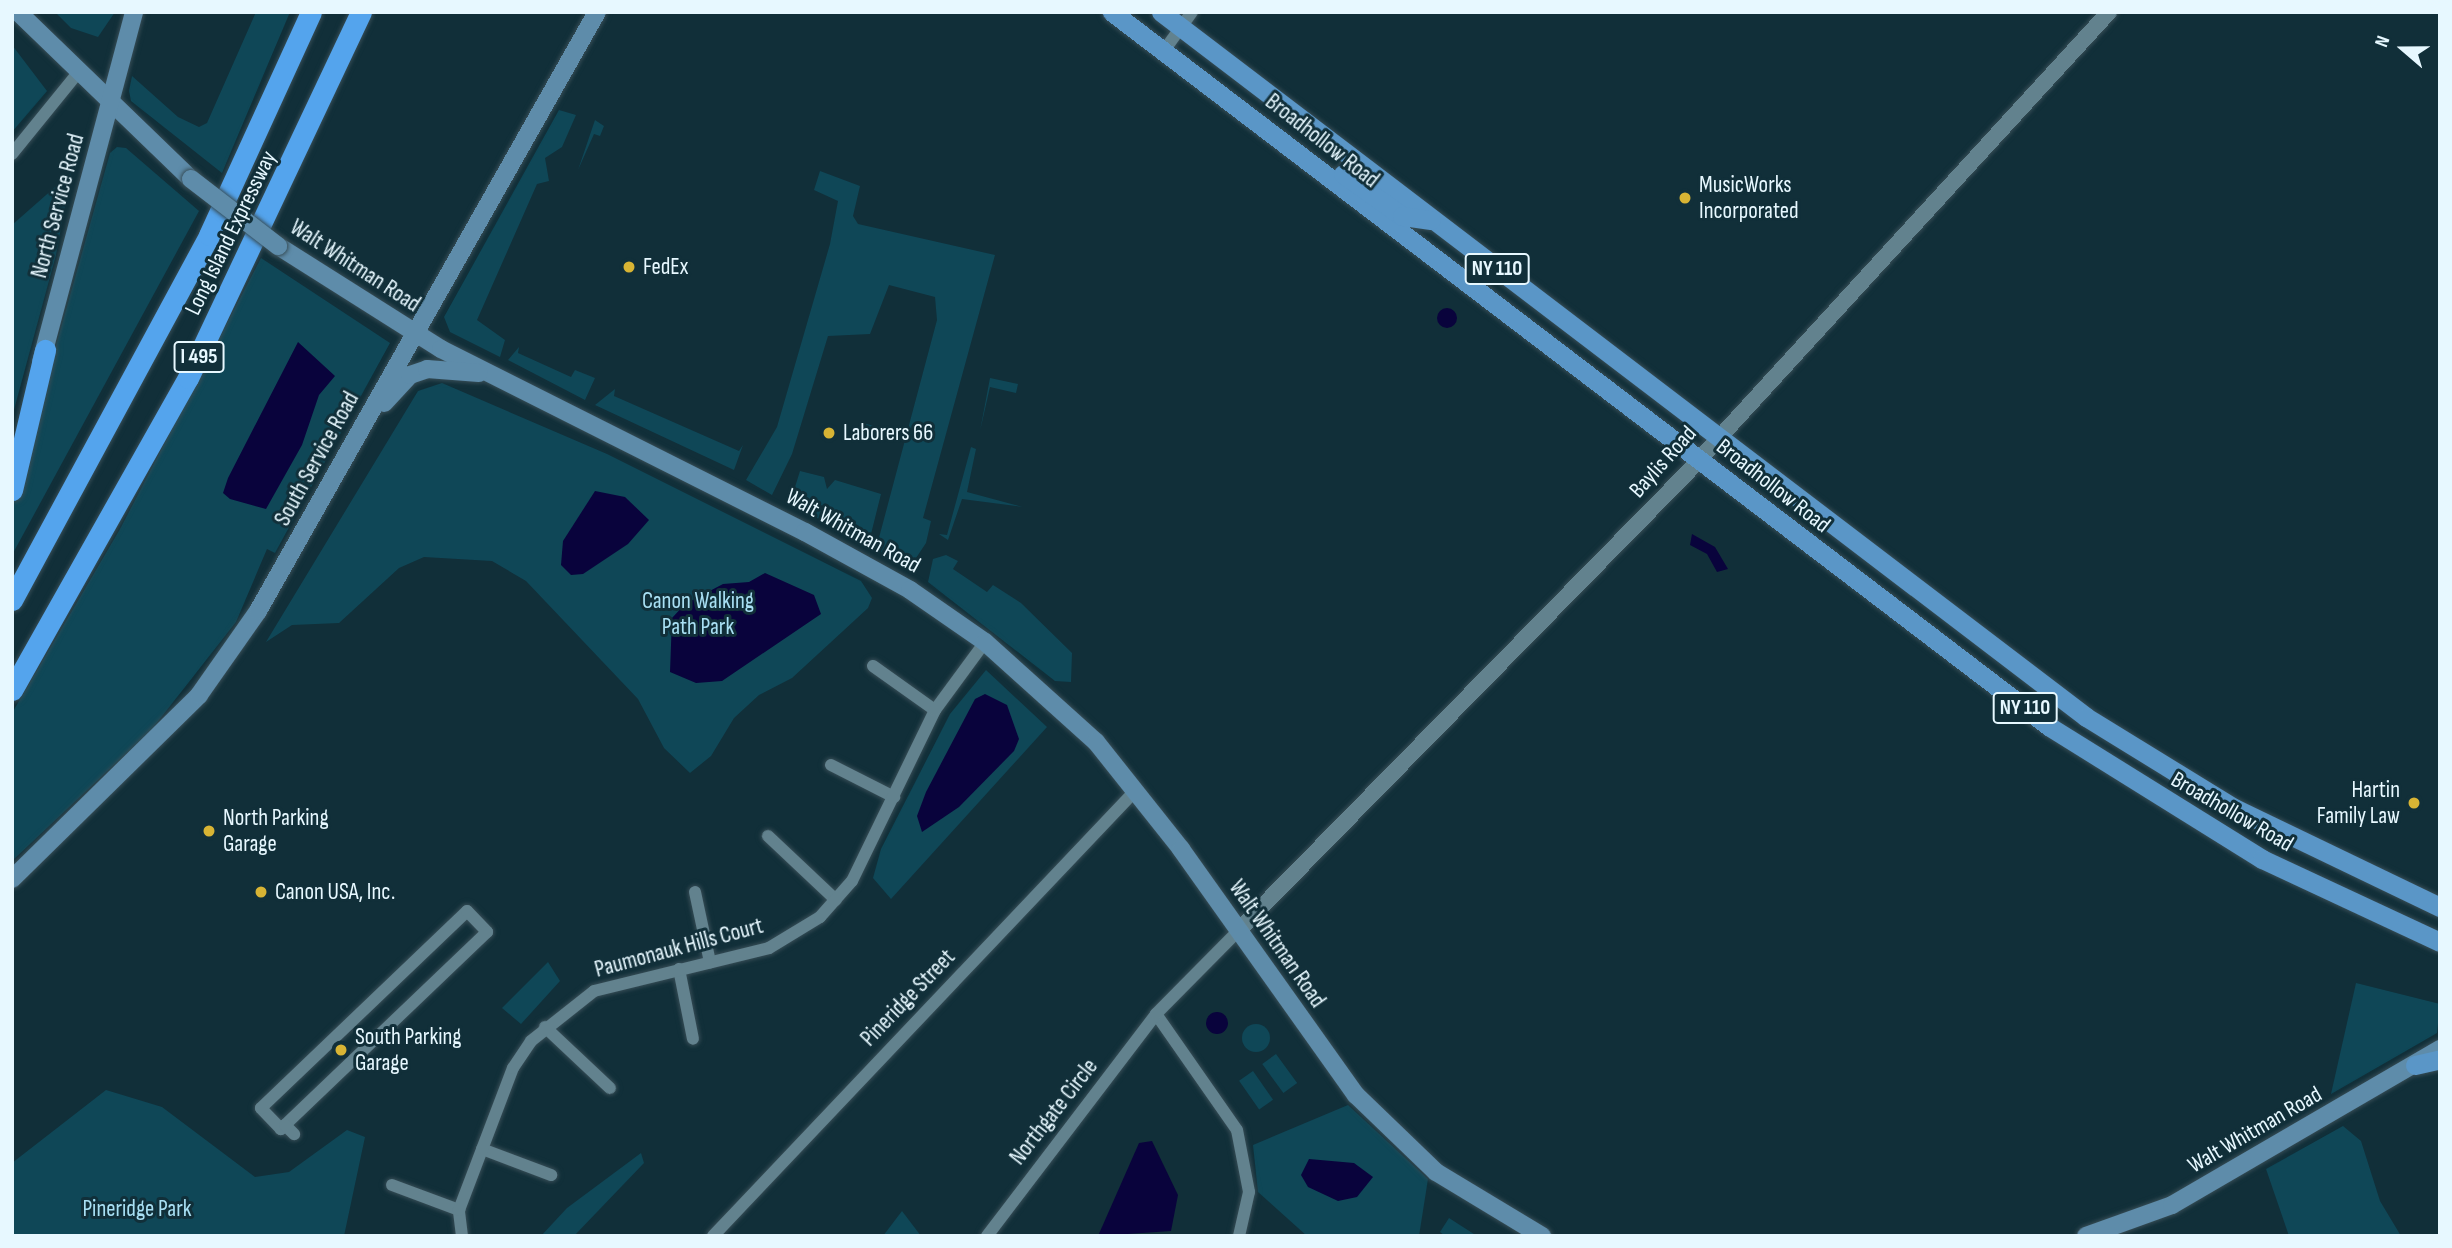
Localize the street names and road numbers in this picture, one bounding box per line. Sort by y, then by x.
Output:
street label: Broadhollow Road [1260,88,1384,194]
street label: North Service Road [26,131,90,281]
street label: Long Island Expressway [179,146,283,320]
street label: Walt Whitman Road [285,214,425,318]
road number: NY 110 [1464,252,1530,286]
road number: I 495 [173,340,225,374]
street label: South Service Road [269,387,365,531]
street label: Baylis Road [1624,420,1702,504]
street label: Broadhollow Road [1711,433,1835,539]
street label: Walt Whitman Road [781,483,925,579]
road number: NY 110 [1992,690,2058,726]
street label: Broadhollow Road [2166,766,2298,858]
street label: Walt Whitman Road [1223,875,1331,1013]
street label: Paumonauk Hills Court [592,912,766,984]
street label: Pineridge Street [855,944,961,1052]
street label: Northgate Circle [1004,1054,1104,1170]
street label: Walt Whitman Road [2183,1081,2327,1179]

